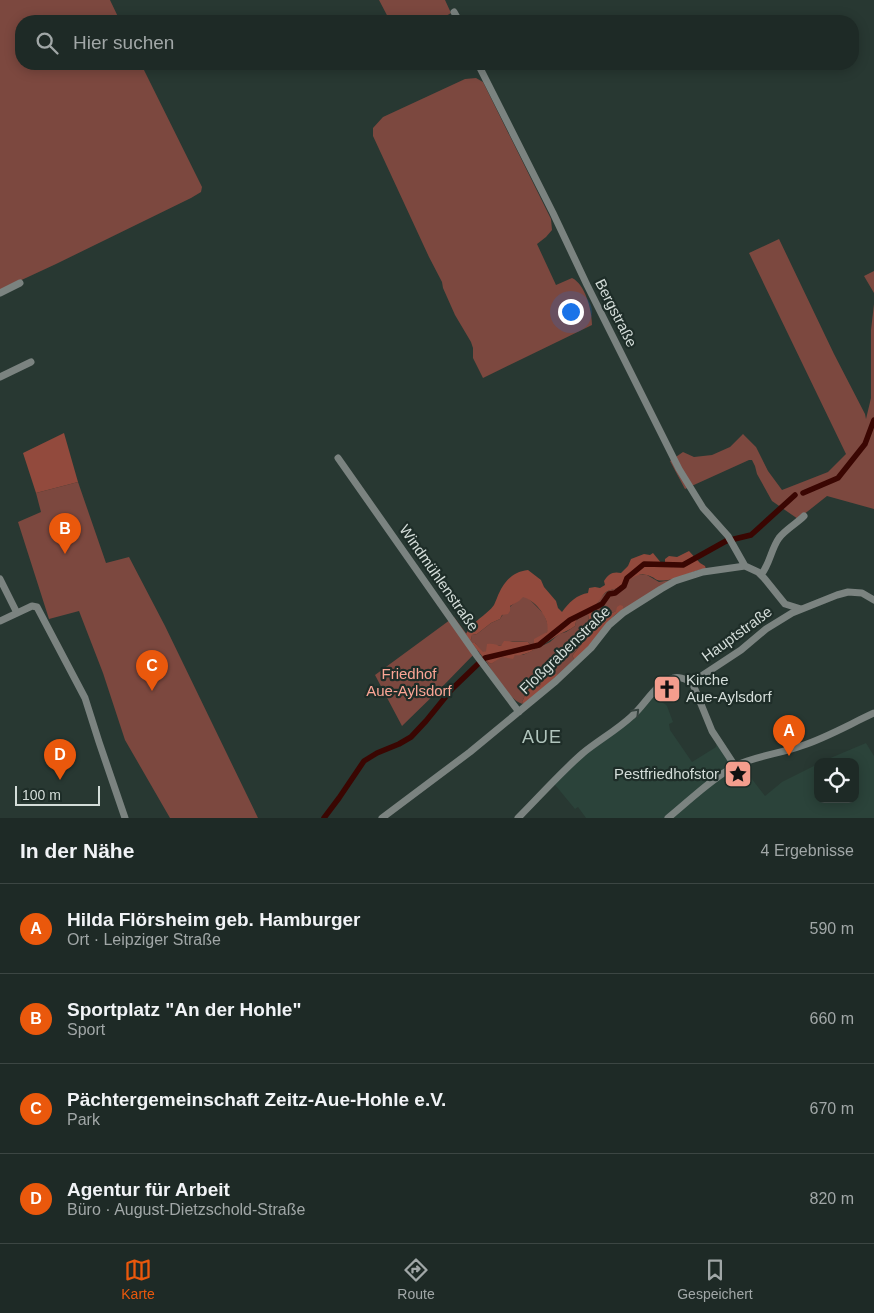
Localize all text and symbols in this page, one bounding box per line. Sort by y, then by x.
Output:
search box [15,15,859,70]
icon: search [33,29,61,57]
text: Hier suchen [73,32,174,53]
street label: Bergstraße [592,276,641,350]
your location [558,299,584,325]
pin: B [49,513,81,554]
street label: Windmühlenstraße [396,521,482,634]
street label: Floßgrabenstraße [516,602,613,697]
street label: Hauptstraße [698,602,775,665]
pin: C [136,650,168,691]
park label: Friedhof Aue-Aylsdorf [366,665,453,699]
place label: Kirche Aue-Aylsdorf [686,671,772,705]
church icon: Kirche Aue-Aylsdorf [652,674,682,704]
one-way arrow [630,708,639,717]
pin: A [773,715,805,756]
district label: AUE [522,727,562,747]
pin: D [44,739,76,780]
map controls [814,758,859,803]
button: locate [814,758,859,803]
place icon: Pestfriedhofstor [723,759,753,789]
place label: Pestfriedhofstor [614,765,719,782]
scale bar [15,783,100,806]
text: 100 m [22,787,61,803]
text: In der Nähe [20,839,134,862]
text: 4 Ergebnisse [761,842,854,859]
text: Hilda Flörsheim geb. Hamburger [67,909,361,930]
text: A [30,920,42,937]
text: 590 m [810,920,854,937]
text: Ort · Leipziger Straße [67,931,221,948]
text: Sportplatz "An der Hohle" [67,999,301,1020]
text: B [30,1010,42,1027]
text: 660 m [810,1010,854,1027]
text: Sport [67,1021,105,1038]
text: Pächtergemeinschaft Zeitz-Aue-Hohle e.V. [67,1089,446,1110]
text: C [30,1100,42,1117]
text: 670 m [810,1100,854,1117]
text: Park [67,1111,100,1128]
text: Agentur für Arbeit [67,1179,230,1200]
text: D [30,1190,42,1207]
text: 820 m [810,1190,854,1207]
text: Büro · August-Dietzschold-Straße [67,1201,305,1218]
tab: Karte [121,1256,155,1302]
tab: Route [397,1256,435,1302]
tab: Gespeichert [677,1256,753,1302]

